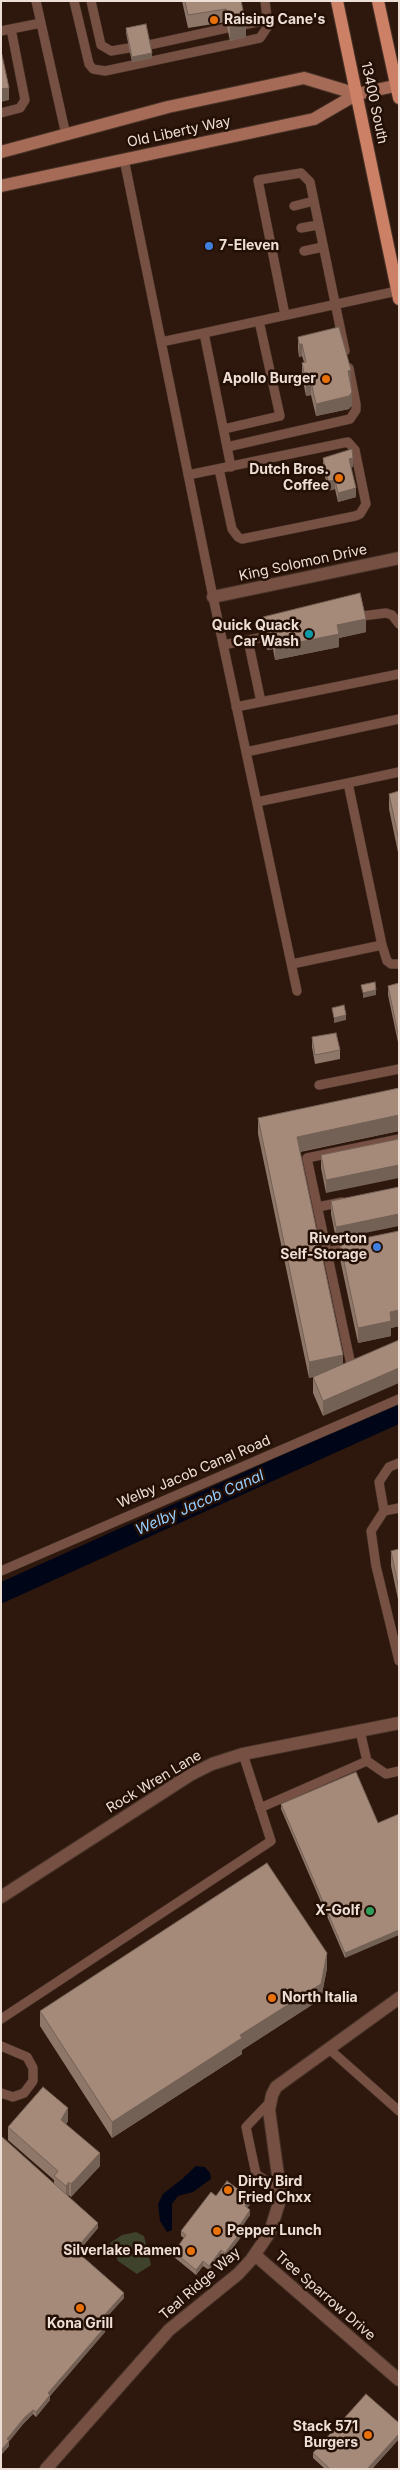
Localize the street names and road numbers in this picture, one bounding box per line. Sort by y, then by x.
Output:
street label: 13400 South [357,60,391,146]
street label: Old Liberty Way [126,113,232,151]
street label: King Solomon Drive [237,541,369,585]
street label: Welby Jacob Canal Road [115,1432,273,1512]
street label: Rock Wren Lane [103,1747,205,1817]
street label: Teal Ridge Way [156,2244,244,2324]
street label: Tree Sparrow Drive [271,2248,379,2344]

